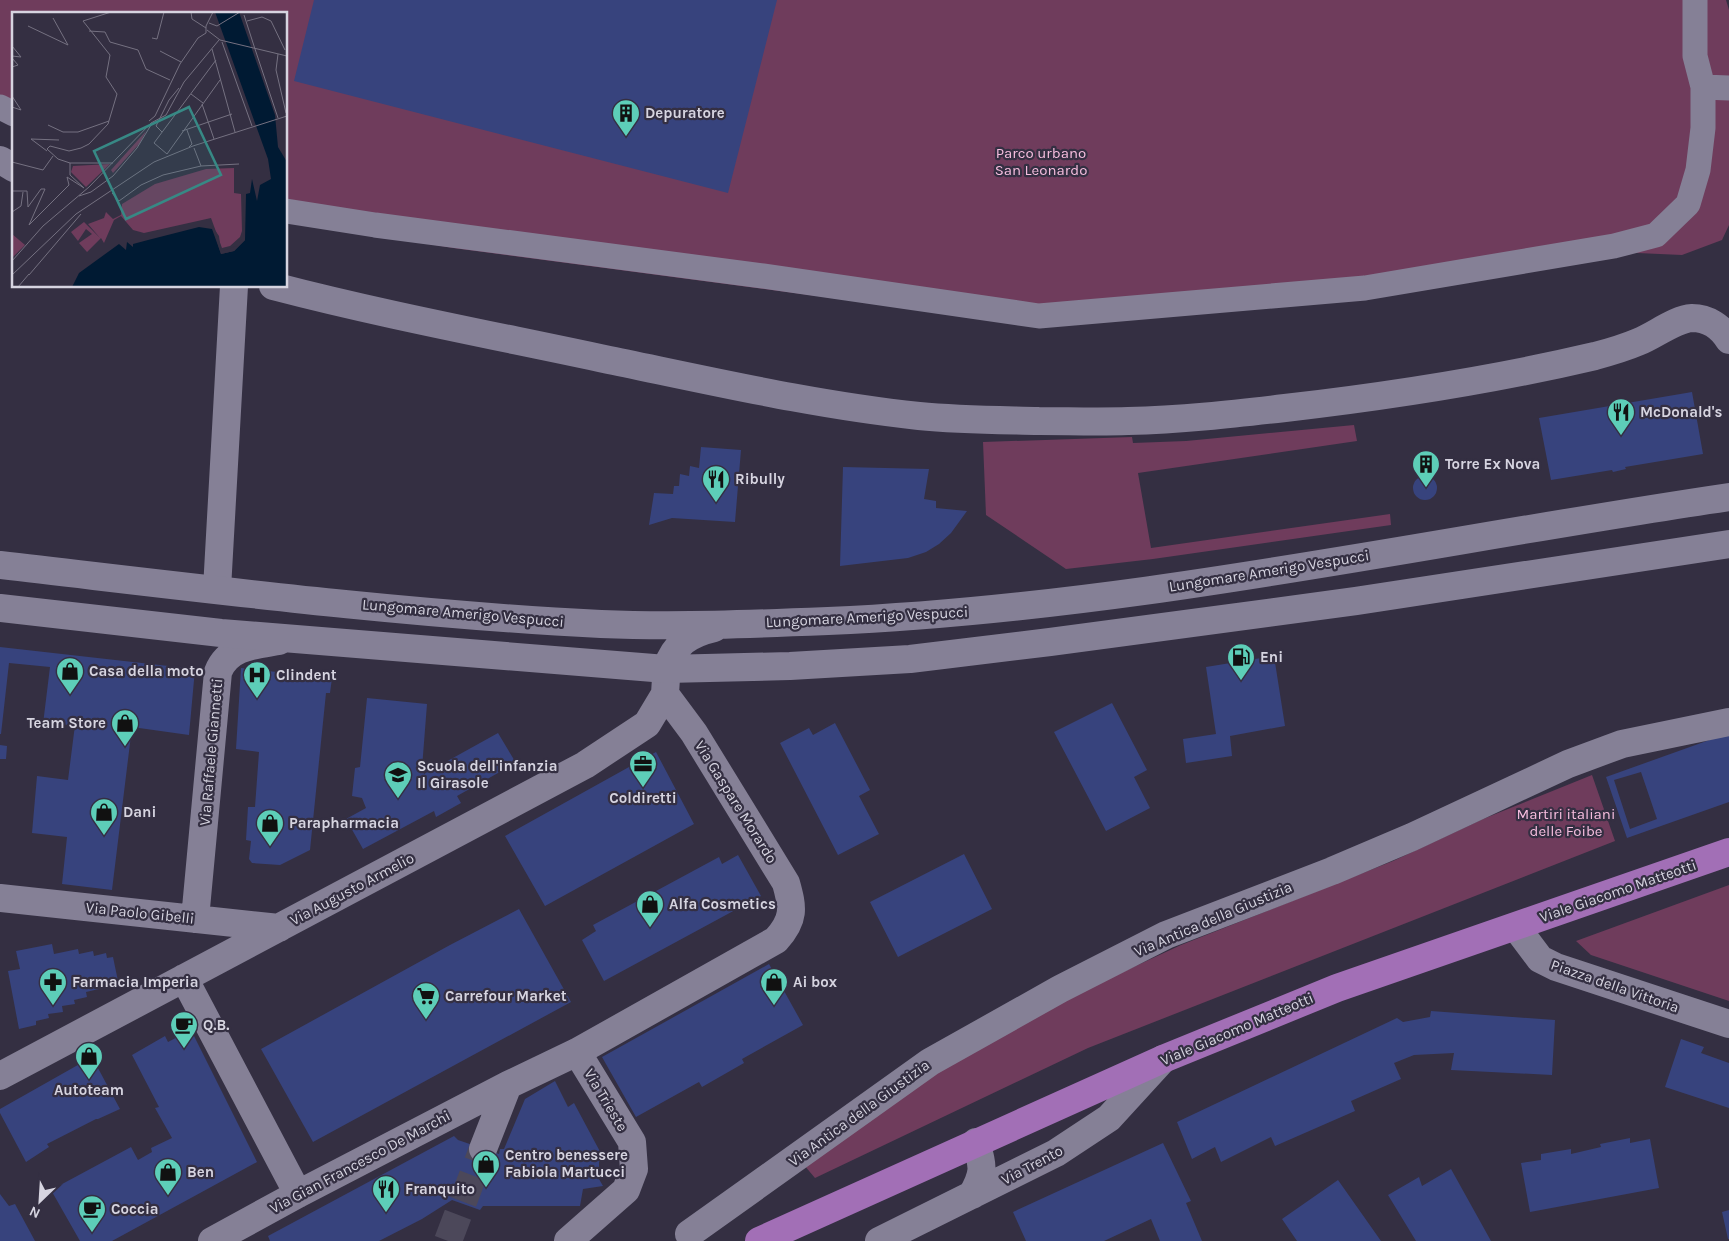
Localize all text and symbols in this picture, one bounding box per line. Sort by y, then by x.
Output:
inset map [12,12,288,288]
building icon: Depuratore [611,98,641,137]
place label: Depuratore [645,104,725,122]
park label: Parco urbano San Leonardo [995,144,1087,179]
restaurant icon: McDonald's [1606,397,1636,436]
place label: McDonald's [1640,403,1722,421]
building icon: Torre Ex Nova [1411,449,1441,488]
place label: Torre Ex Nova [1445,455,1540,473]
restaurant icon: Ribully [701,464,731,503]
place label: Ribully [735,470,785,488]
street label: Lungomare Amerigo Vespucci [1168,546,1370,596]
street label: Lungomare Amerigo Vespucci [361,595,565,631]
street label: Lungomare Amerigo Vespucci [765,603,969,631]
fuel station icon: Eni [1226,642,1256,681]
place label: Eni [1260,648,1283,666]
shop icon: Casa della moto [55,656,85,695]
hospital icon: Clindent [242,660,272,699]
place label: Casa della moto [89,662,204,680]
place label: Clindent [276,666,337,684]
street label: Via Raffaele Giannetti [196,678,226,826]
shop icon: Team Store [110,708,140,747]
place label: Team Store [27,714,106,732]
street label: Via Gaspare Morardo [691,737,781,867]
office icon: Coldiretti [628,749,658,788]
place label: Scuola dell'infanzia Il Girasole [417,757,558,792]
school or university icon: Scuola dell'infanzia Il Girasole [383,760,413,799]
place label: Coldiretti [609,789,677,807]
shop icon: Dani [89,797,119,836]
place label: Dani [123,803,156,821]
park label: Martiri italiani delle Foibe [1517,805,1615,840]
shop icon: Parapharmacia [255,808,285,847]
place label: Parapharmacia [289,814,399,832]
street label: Via Augusto Armelio [287,849,417,929]
street label: Viale Giacomo Matteotti [1537,856,1699,926]
street label: Via Antica della Giustizia [1131,878,1295,960]
shop icon: Alfa Cosmetics [635,889,665,928]
place label: Alfa Cosmetics [669,895,776,913]
street label: Via Paolo Gibelli [85,898,195,928]
street label: Piazza della Vittoria [1549,956,1681,1016]
pharmacy icon: Farmacia Imperia [38,967,68,1006]
shop icon: Ai box [759,967,789,1006]
place label: Farmacia Imperia [72,973,198,991]
place label: Ai box [793,973,838,991]
supermarket icon: Carrefour Market [411,981,441,1020]
place label: Carrefour Market [445,987,567,1005]
street label: Viale Giacomo Matteotti [1158,989,1316,1069]
cafe icon: Q.B. [169,1010,199,1049]
place label: Q.B. [203,1016,229,1034]
shop icon: Autoteam [74,1041,104,1080]
street label: Via Antica della Giustizia [785,1056,933,1170]
street label: Via Trieste [580,1065,632,1135]
place label: Autoteam [54,1081,124,1099]
street label: Via Gian Francesco De Marchi [267,1107,453,1217]
street label: Via Trento [998,1141,1066,1189]
place label: Centro benessere Fabiola Martucci [505,1146,628,1181]
shop icon: Centro benessere Fabiola Martucci [471,1149,501,1188]
shop icon: Ben [153,1157,183,1196]
place label: Ben [187,1163,214,1181]
restaurant icon: Franquito [371,1174,401,1213]
north arrow [15,1176,65,1226]
place label: Franquito [405,1180,475,1198]
cafe icon: Coccia [77,1194,107,1233]
place label: Coccia [111,1200,159,1218]
text: N [27,1203,43,1222]

